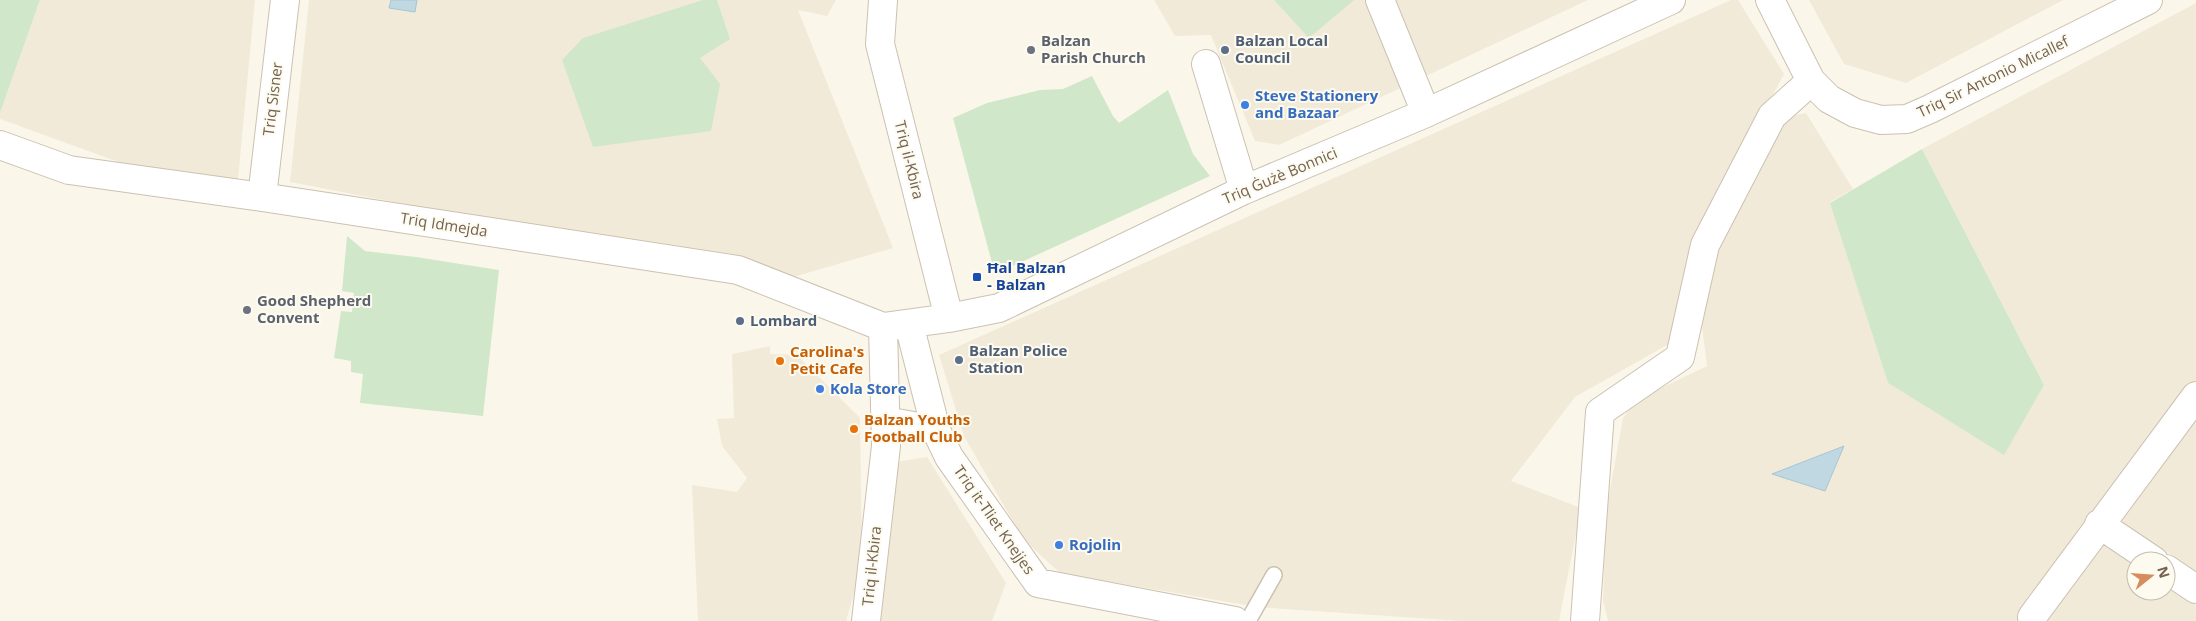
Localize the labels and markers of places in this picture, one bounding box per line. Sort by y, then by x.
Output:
place label: Balzan Parish Church [1041,30,1146,67]
place label: Balzan Local Council [1235,30,1328,67]
marker: Balzan Parish Church [1025,44,1037,56]
marker: Balzan Local Council [1219,44,1231,56]
place label: Steve Stationery and Bazaar [1255,85,1379,122]
marker: Steve Stationery and Bazaar [1239,99,1251,111]
place label: Ħal Balzan - Balzan [987,257,1066,294]
marker: Ħal Balzan - Balzan [971,271,983,283]
place label: Good Shepherd Convent [257,290,371,327]
marker: Good Shepherd Convent [241,304,253,316]
place label: Lombard [750,310,817,330]
marker: Lombard [734,315,746,327]
place label: Balzan Police Station [969,340,1067,377]
place label: Carolina's Petit Cafe [790,341,864,378]
marker: Balzan Police Station [953,354,965,366]
marker: Carolina's Petit Cafe [774,355,786,367]
place label: Kola Store [830,378,907,398]
marker: Kola Store [814,383,826,395]
place label: Balzan Youths Football Club [864,409,970,446]
marker: Balzan Youths Football Club [848,423,860,435]
place label: Rojolin [1069,534,1121,554]
marker: Rojolin [1053,539,1065,551]

